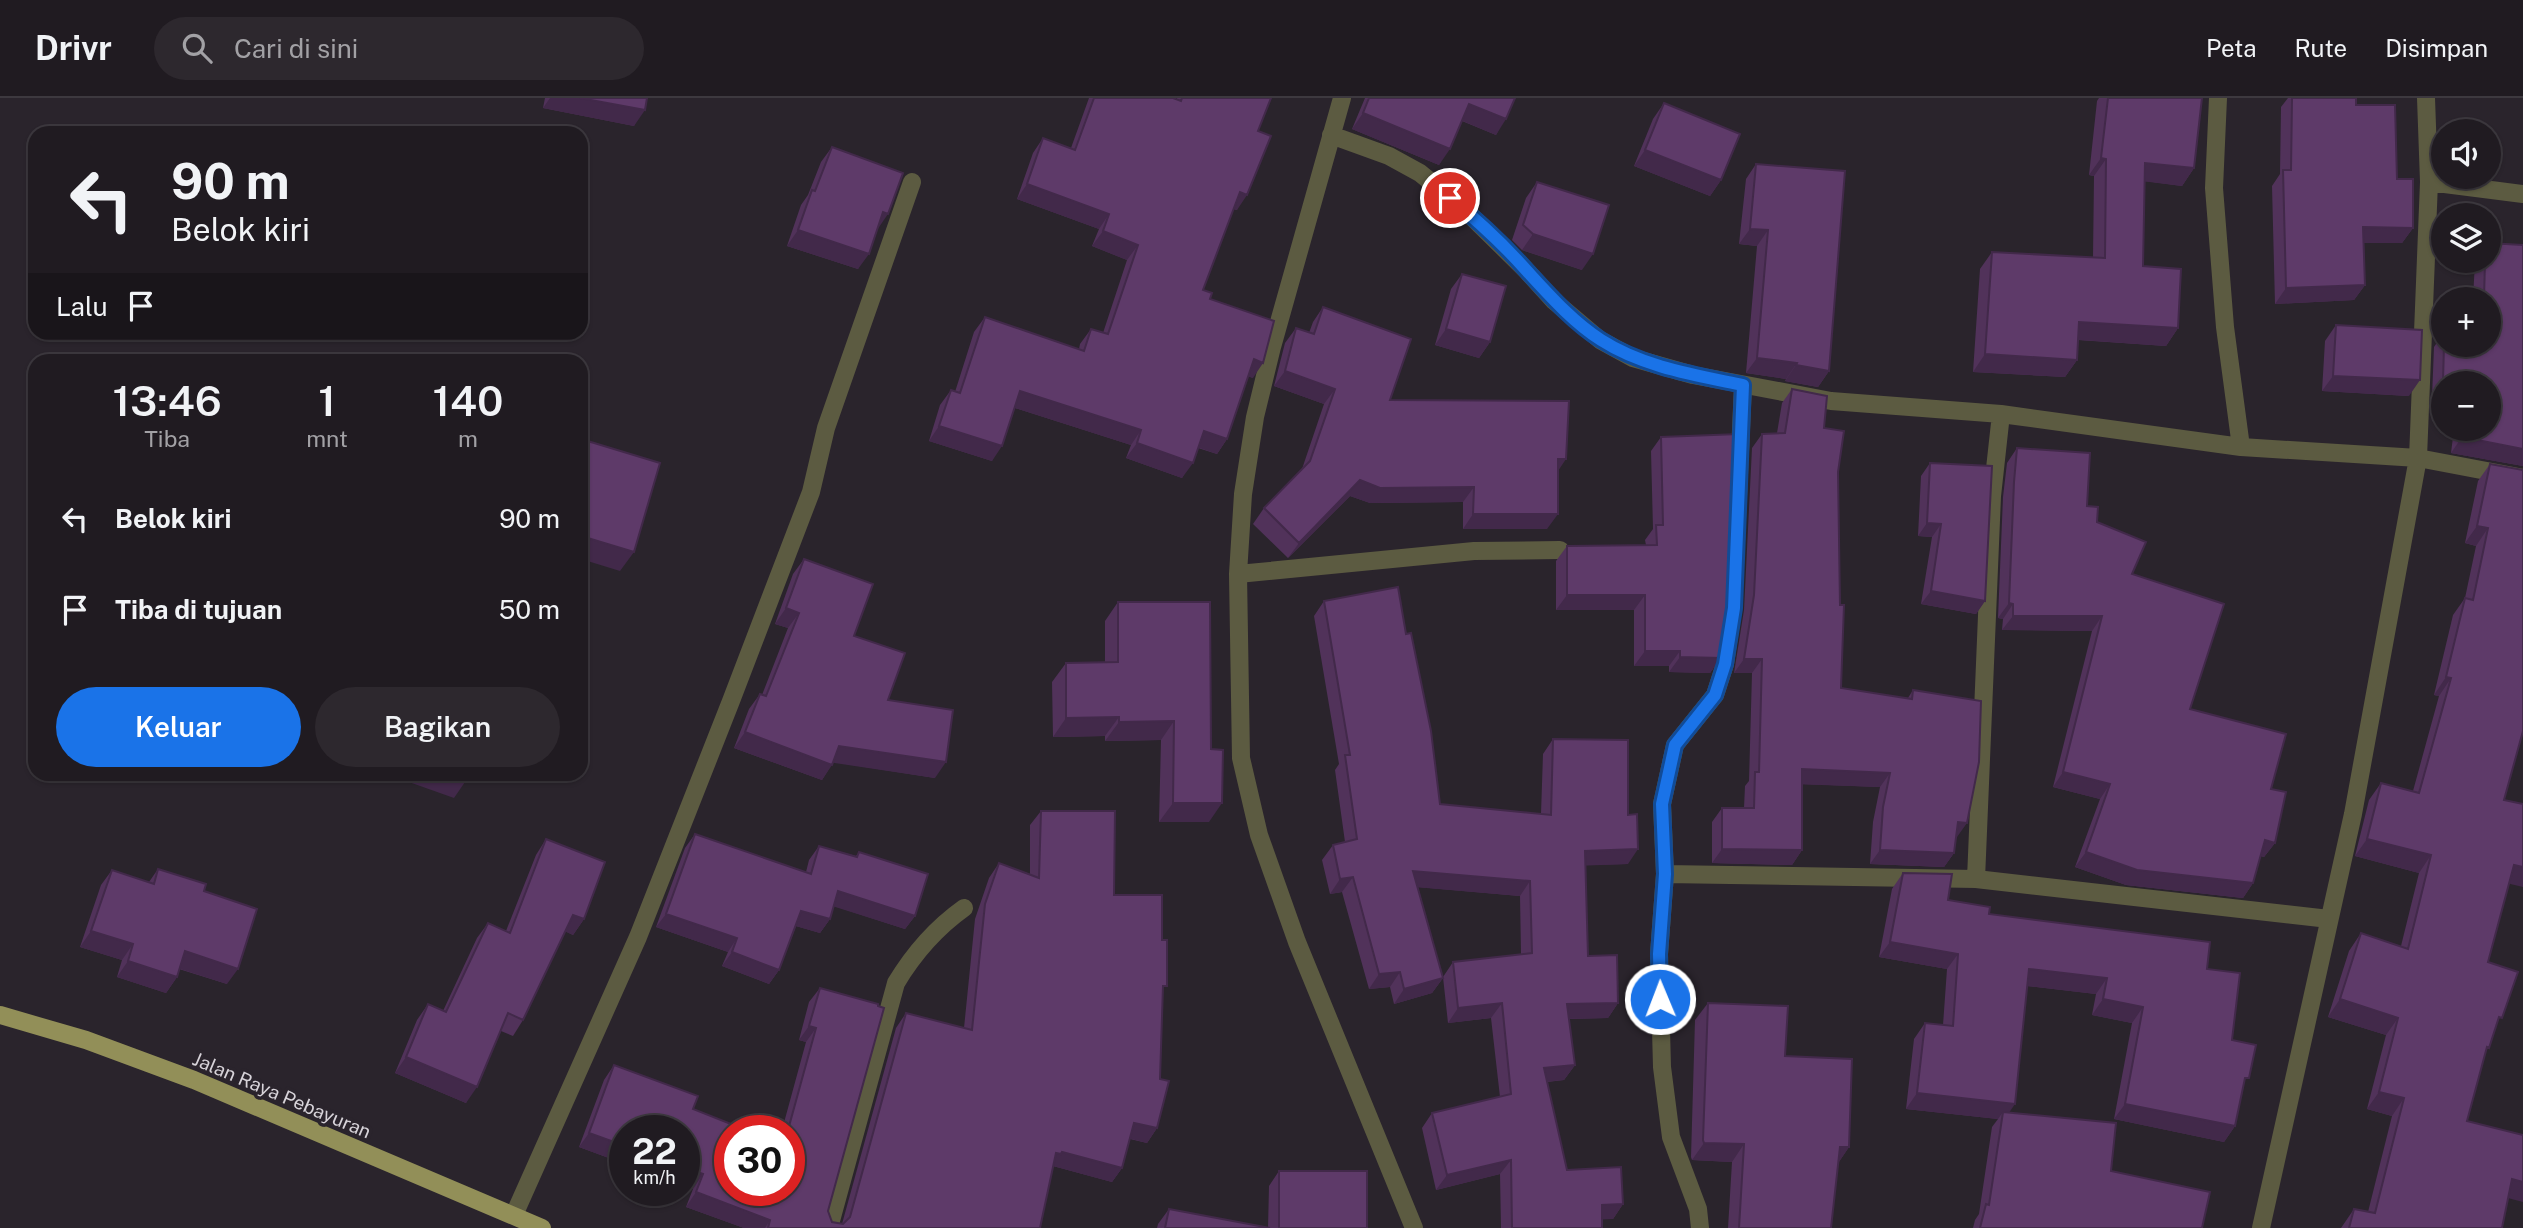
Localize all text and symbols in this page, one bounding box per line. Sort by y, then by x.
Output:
search box [154,17,644,80]
text: Drivr [35,29,112,67]
icon: search [178,29,216,67]
text: Cari di sini [234,33,358,64]
text: Peta [2206,34,2257,62]
text: Rute [2295,34,2347,62]
text: Disimpan [2385,34,2488,62]
map controls [2431,119,2501,441]
button: sound [2431,119,2501,189]
text: 90 m [171,152,290,210]
icon: left [56,154,147,245]
pin [1420,168,1480,228]
icon: arrive [1431,179,1469,217]
button: layers [2431,203,2501,273]
text: Belok kiri [171,211,310,248]
icon: arrive [122,287,160,325]
button: + [2431,287,2501,357]
text: Lalu [56,291,108,322]
button: − [2431,371,2501,441]
text: 13:46 [113,376,222,425]
text: 1 [318,376,336,425]
text: 140 [432,376,503,425]
text: Tiba [144,425,190,452]
text: mnt [306,425,348,452]
text: m [458,425,478,452]
icon: left [56,500,94,538]
text: Belok kiri [115,503,231,534]
text: 90 m [499,503,560,534]
icon: arrive [56,591,94,629]
text: Tiba di tujuan [115,594,282,625]
text: 50 m [499,594,560,625]
button: Keluar [56,687,301,767]
button: Bagikan [315,687,560,767]
position arrow [1623,962,1697,1036]
street label: Jalan Raya Pebayuran [190,1047,374,1143]
speed limit sign: 30 [714,1115,805,1206]
text: 22 [632,1131,677,1172]
text: km/h [633,1167,676,1188]

